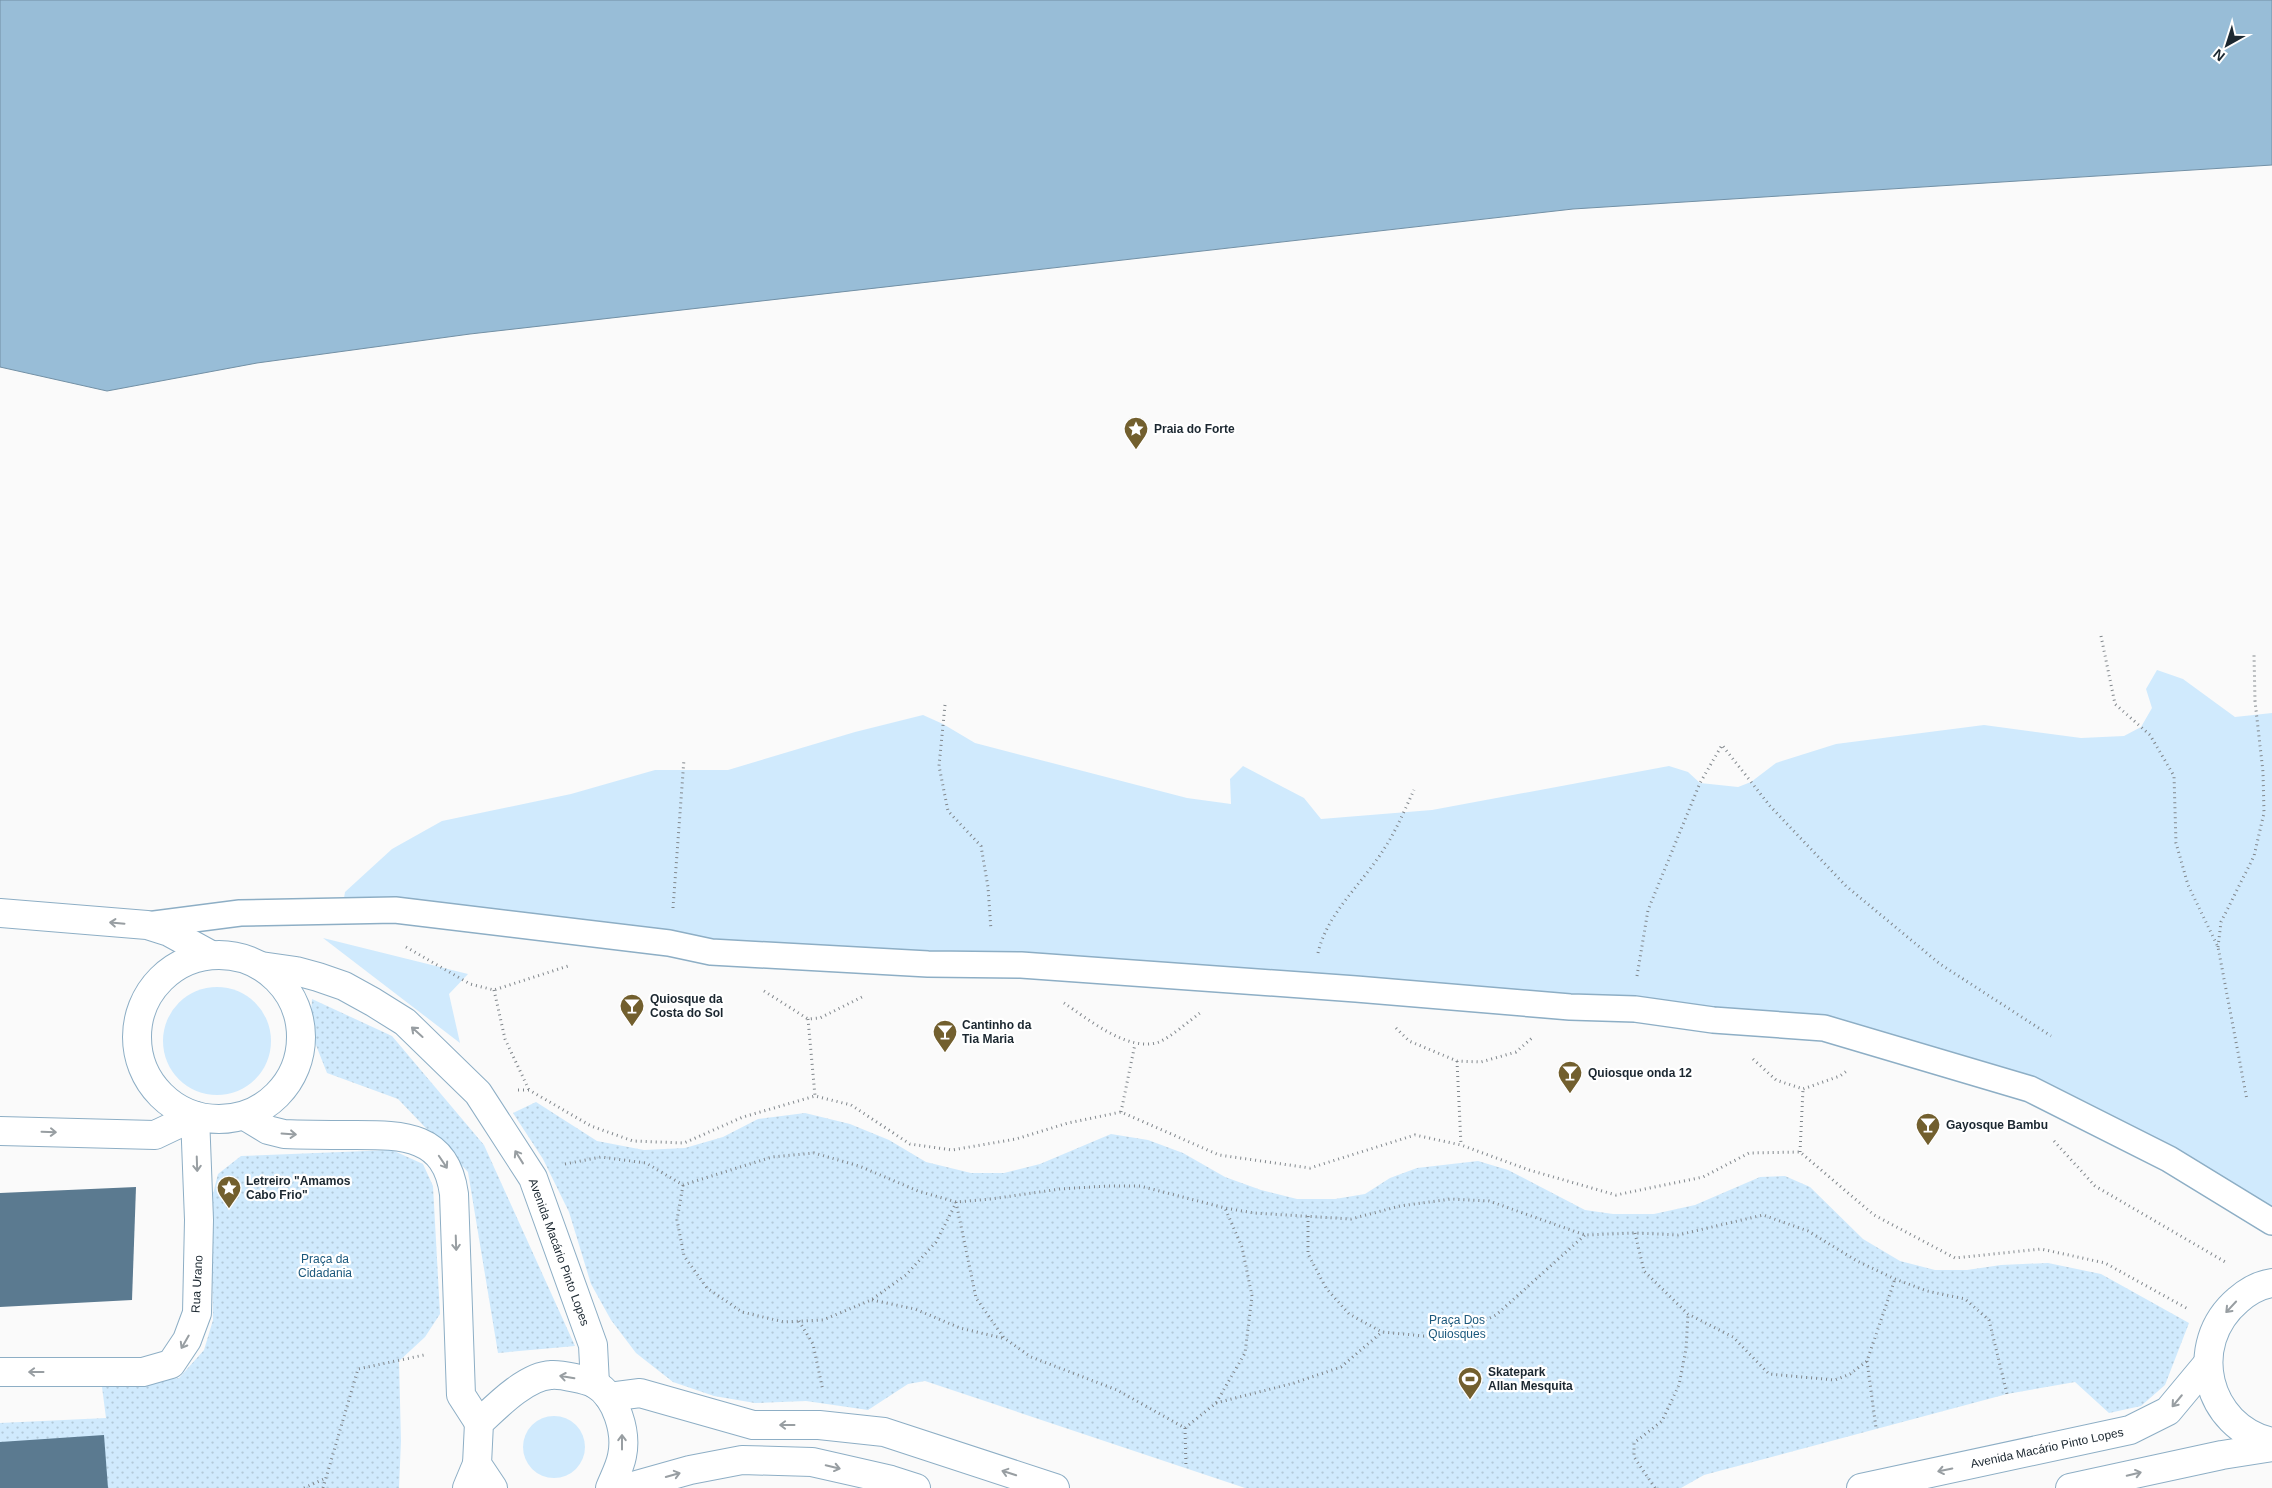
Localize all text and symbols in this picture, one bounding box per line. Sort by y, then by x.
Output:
north arrow [2202,20,2252,70]
text: N [2210,46,2228,65]
place icon: Praia do Forte [1123,416,1149,450]
place label: Praia do Forte [1154,422,1235,436]
one-way arrow [109,918,125,928]
place label: Quiosque da Costa do Sol [650,992,723,1020]
bar icon: Quiosque da Costa do Sol [619,993,645,1027]
place label: Cantinho da Tia Maria [962,1018,1032,1046]
bar icon: Cantinho da Tia Maria [932,1019,958,1053]
one-way arrow [411,1027,424,1038]
bar icon: Quiosque onda 12 [1557,1060,1583,1094]
place label: Quiosque onda 12 [1588,1066,1692,1080]
bar icon: Gayosque Bambu [1915,1112,1941,1146]
place label: Gayosque Bambu [1946,1118,2048,1132]
one-way arrow [40,1127,56,1137]
one-way arrow [281,1129,297,1139]
one-way arrow [514,1151,524,1165]
one-way arrow [438,1154,448,1168]
one-way arrow [192,1156,201,1172]
place label: Letreiro "Amamos Cabo Frio" [246,1174,351,1202]
place icon: Letreiro "Amamos Cabo Frio" [216,1175,242,1209]
street label: Avenida Macário Pinto Lopes [526,1176,592,1328]
one-way arrow [451,1234,461,1250]
park label: Praça da Cidadania [298,1252,352,1280]
street label: Rua Urano [188,1254,206,1313]
one-way arrow [2225,1301,2237,1314]
park label: Praça Dos Quiosques [1428,1313,1486,1341]
one-way arrow [180,1334,190,1348]
place label: Skatepark Allan Mesquita [1488,1365,1573,1393]
sports icon: Skatepark Allan Mesquita [1457,1366,1483,1400]
one-way arrow [28,1367,44,1377]
one-way arrow [559,1372,575,1382]
one-way arrow [2171,1394,2182,1407]
one-way arrow [779,1420,796,1430]
street label: Avenida Macário Pinto Lopes [1969,1425,2125,1471]
one-way arrow [617,1435,627,1451]
one-way arrow [825,1463,841,1472]
one-way arrow [1938,1465,1954,1475]
one-way arrow [1001,1468,1017,1477]
one-way arrow [665,1469,681,1479]
one-way arrow [2126,1469,2142,1479]

